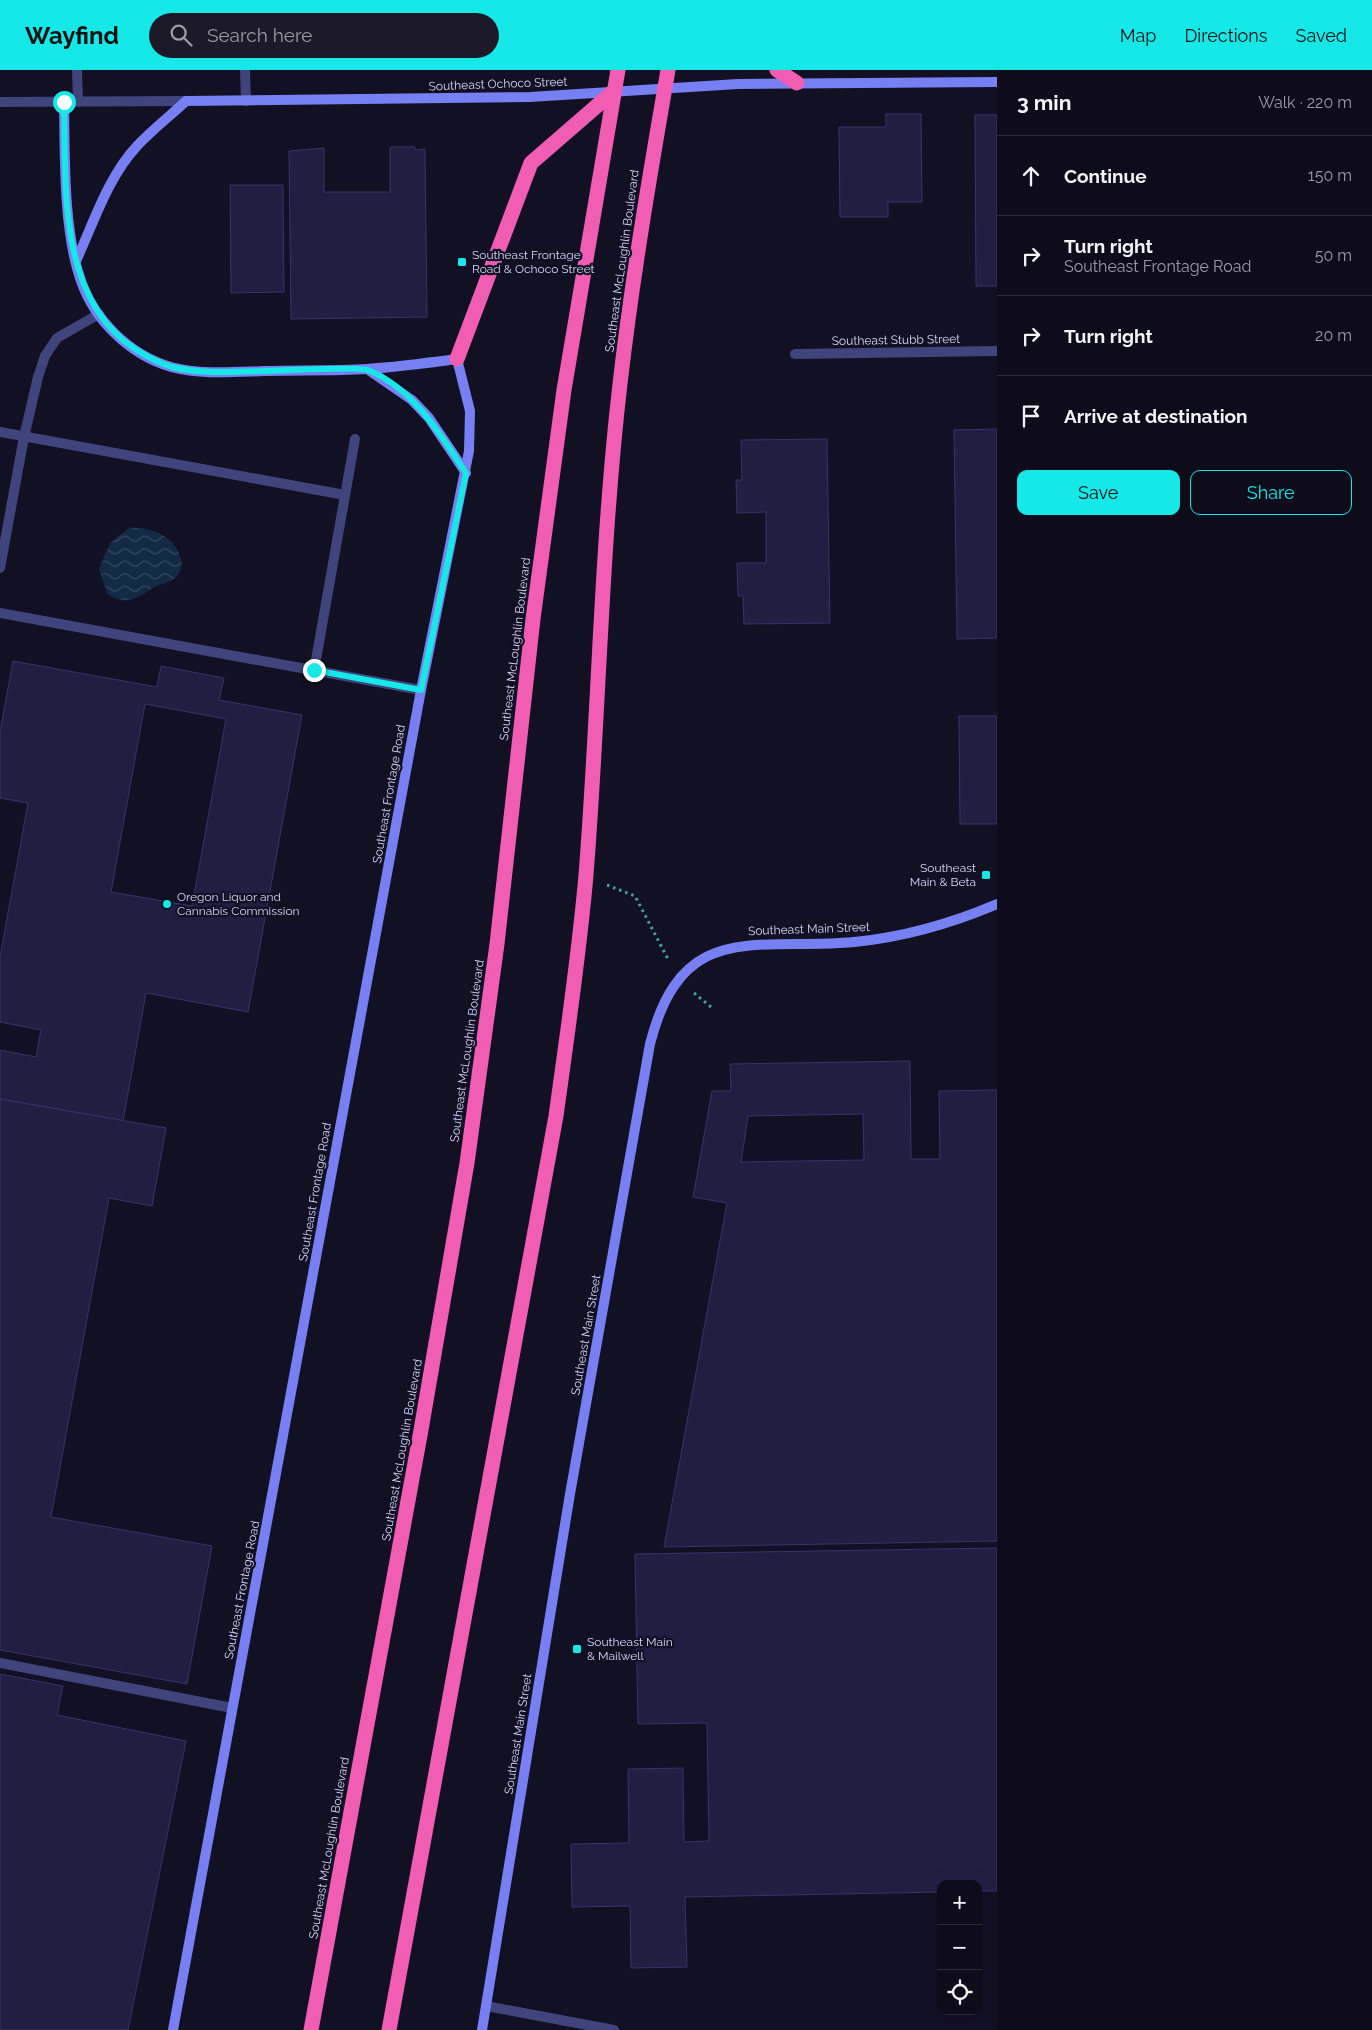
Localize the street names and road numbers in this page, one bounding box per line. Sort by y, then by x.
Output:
street label: Southeast Ochoco Street [428,75,568,93]
street label: Southeast McLoughlin Boulevard [602,169,642,353]
street label: Southeast Stubb Street [832,332,960,348]
street label: Southeast McLoughlin Boulevard [497,557,533,741]
street label: Southeast Frontage Road [370,724,408,864]
street label: Southeast Main Street [748,920,870,938]
street label: Southeast McLoughlin Boulevard [447,959,487,1143]
street label: Southeast Frontage Road [296,1122,334,1262]
street label: Southeast Main Street [569,1274,603,1396]
street label: Southeast McLoughlin Boulevard [379,1358,425,1542]
street label: Southeast Frontage Road [222,1520,262,1660]
street label: Southeast Main Street [502,1673,534,1795]
street label: Southeast McLoughlin Boulevard [306,1756,352,1940]

